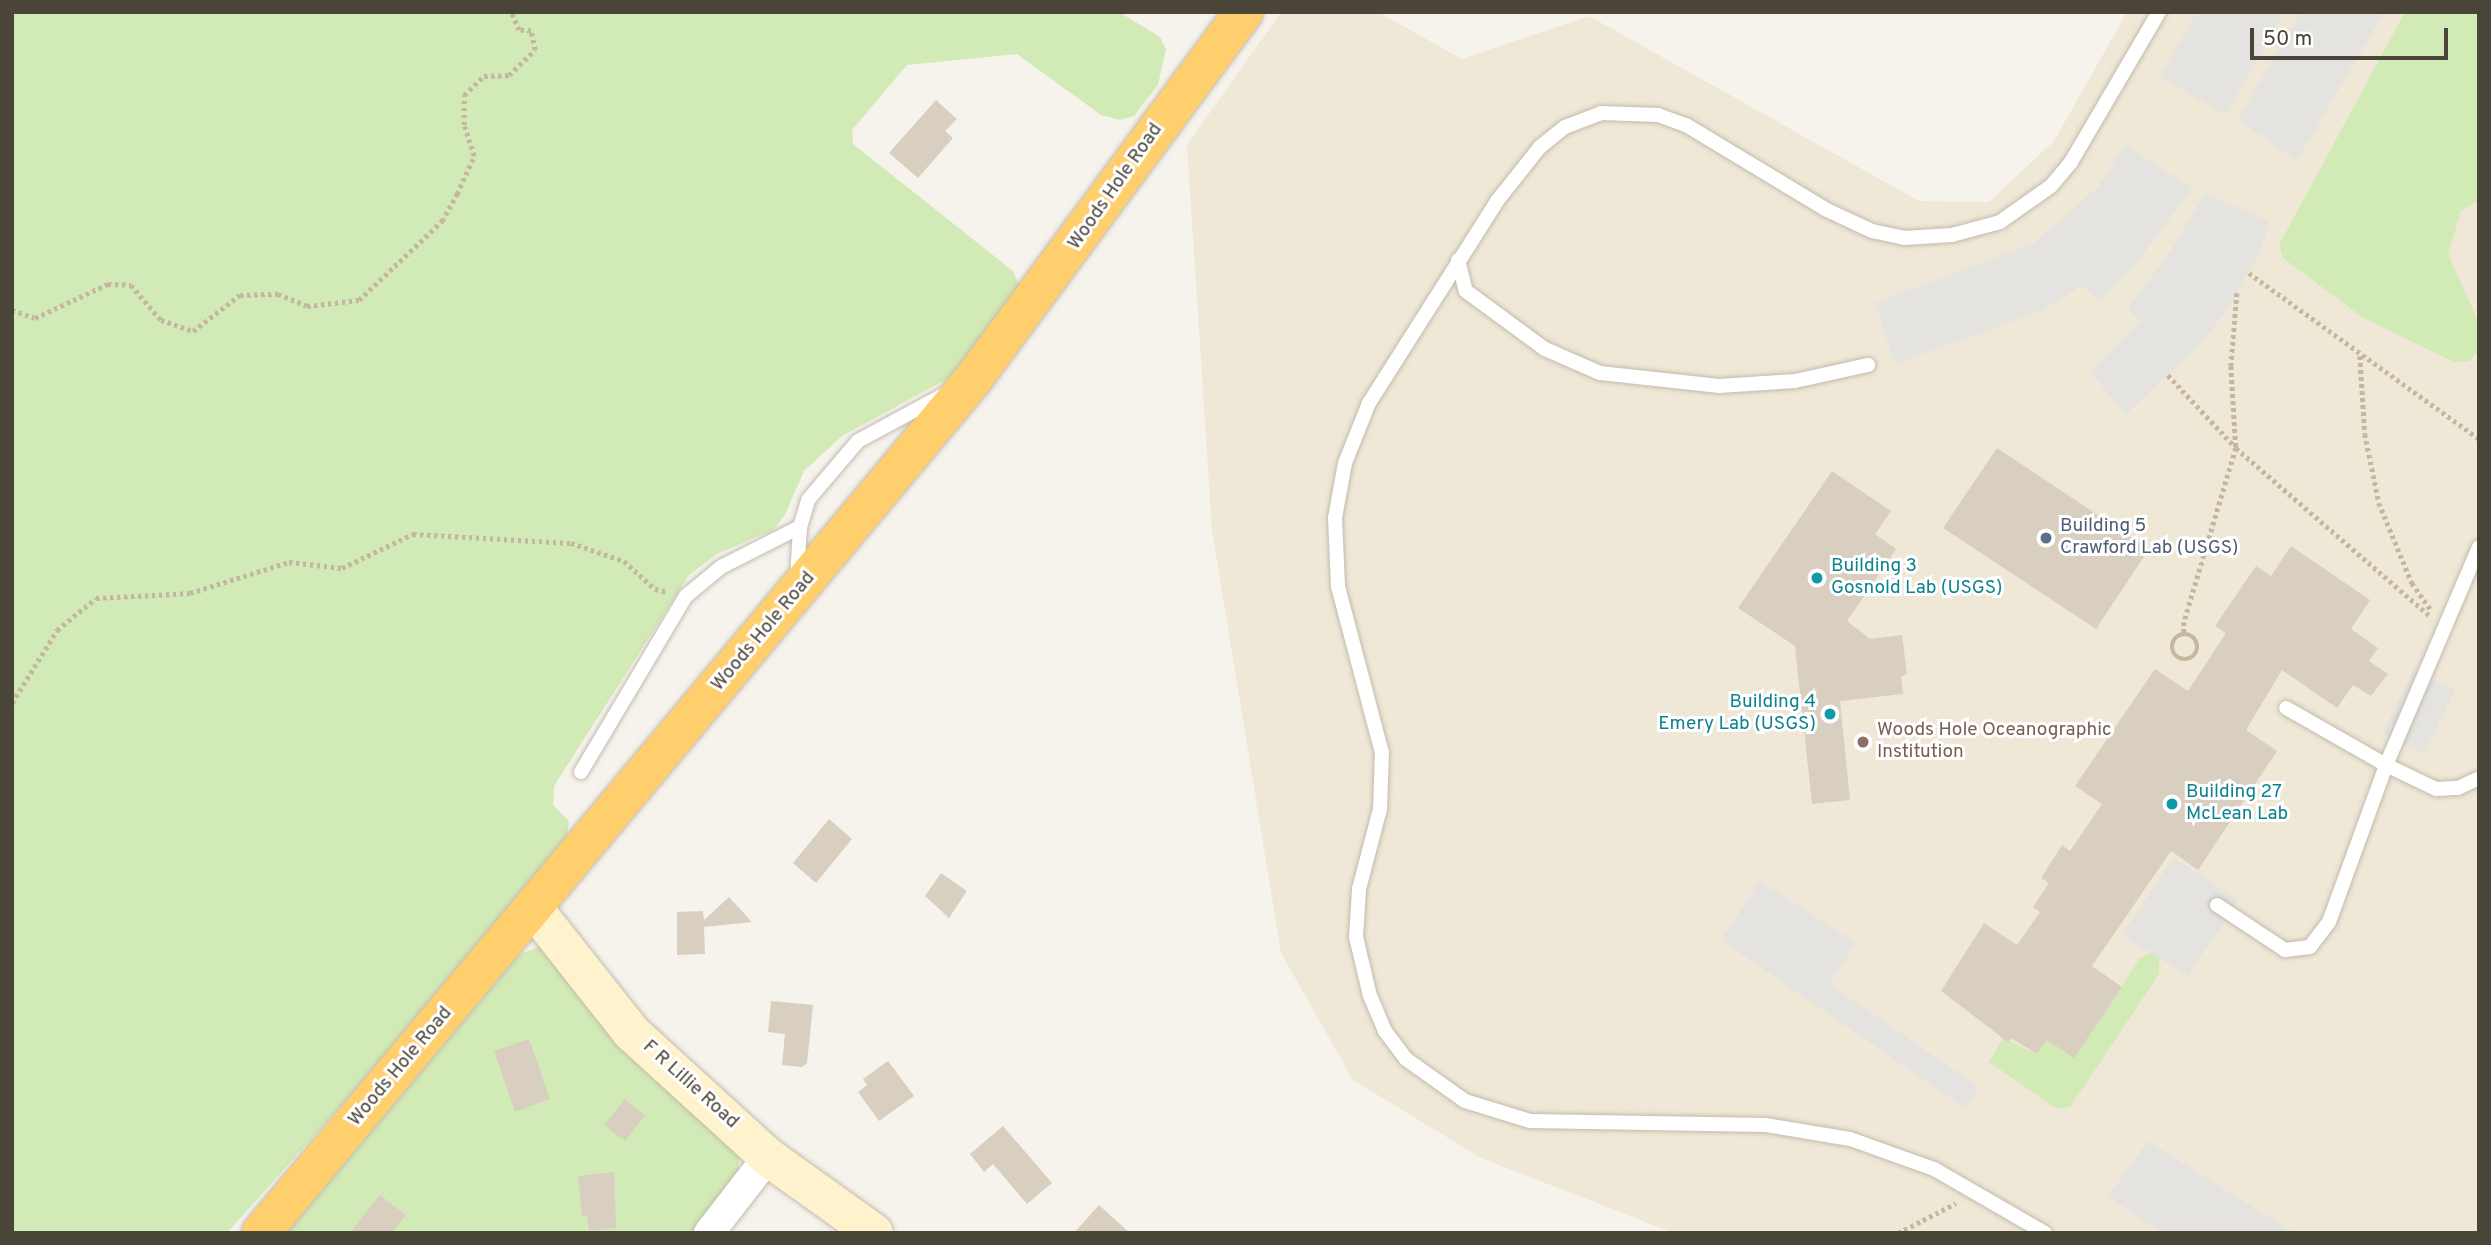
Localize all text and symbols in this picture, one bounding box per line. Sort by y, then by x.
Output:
scale bar [2253,14,2451,58]
text: 50 m [2263,26,2312,53]
street label: Woods Hole Road [1064,119,1168,255]
place label: Building 5 Crawford Lab (USGS) [2060,516,2239,560]
marker: Building 5 Crawford Lab (USGS) [2038,530,2054,546]
place label: Building 3 Gosnold Lab (USGS) [1831,556,2003,600]
street label: Woods Hole Road [707,568,821,696]
marker: Building 3 Gosnold Lab (USGS) [1809,570,1825,586]
place label: Building 4 Emery Lab (USGS) [1658,692,1816,736]
marker: Building 4 Emery Lab (USGS) [1822,706,1838,722]
place label: Woods Hole Oceanographic Institution [1877,720,2111,764]
marker: Woods Hole Oceanographic Institution [1855,734,1871,750]
place label: Building 27 McLean Lab [2186,782,2288,826]
marker: Building 27 McLean Lab [2164,796,2180,812]
street label: Woods Hole Road [344,1003,458,1131]
street label: F R Lillie Road [637,1036,743,1134]

